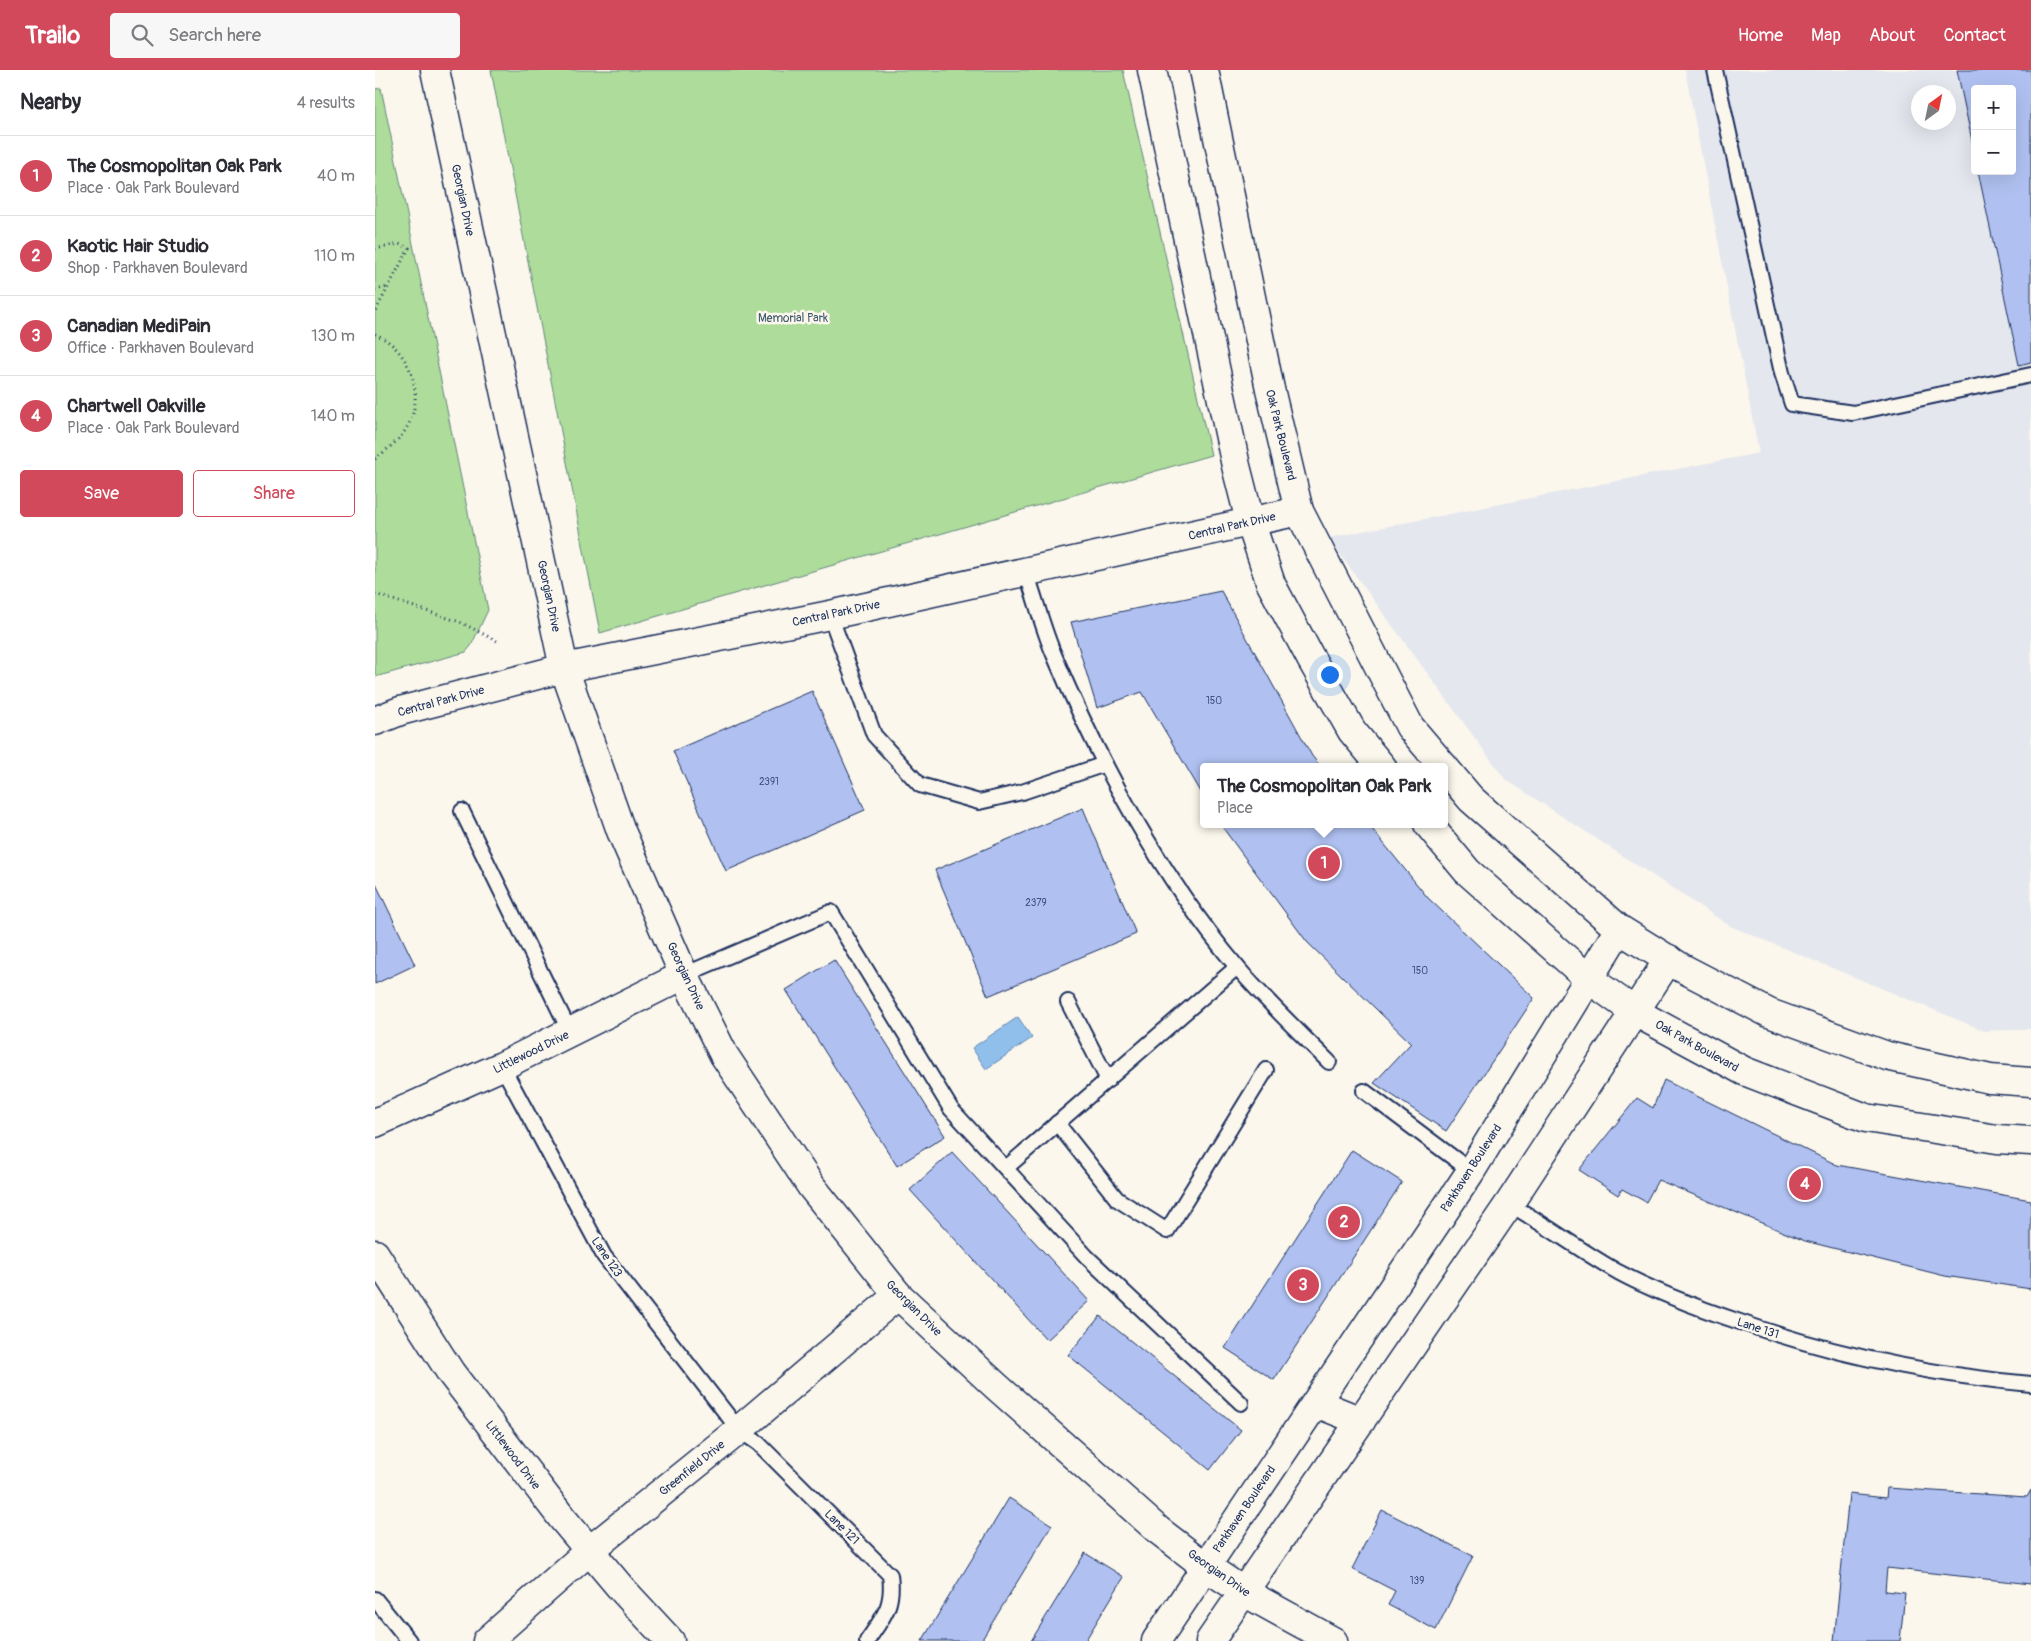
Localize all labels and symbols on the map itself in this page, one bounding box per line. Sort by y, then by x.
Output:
north arrow [1911,85,1956,130]
street label: Georgian Drive [448,163,477,237]
park label: Memorial Park [758,311,828,326]
street label: Oak Park Boulevard [1262,388,1299,482]
street label: Central Park Drive [1187,509,1277,544]
street label: Georgian Drive [534,559,563,633]
street label: Central Park Drive [791,597,881,630]
your location [1317,662,1343,688]
street label: Central Park Drive [396,683,486,720]
house number: 150 [1206,695,1222,707]
house number: 2391 [759,776,779,788]
pin: 1 [1308,844,1340,882]
house number: 2379 [1025,897,1047,909]
street label: Georgian Drive [663,940,708,1013]
house number: 150 [1412,965,1428,977]
street label: Oak Park Boulevard [1652,1017,1741,1076]
street label: Littlewood Drive [491,1028,572,1077]
street label: Parkhaven Boulevard [1437,1121,1505,1215]
pin: 4 [1789,1165,1821,1203]
pin: 2 [1328,1203,1360,1241]
street label: Lane 123 [588,1234,626,1280]
pin: 3 [1287,1266,1319,1304]
street label: Georgian Drive [883,1277,945,1340]
street label: Lane 131 [1735,1315,1781,1342]
street label: Littlewood Drive [482,1418,543,1493]
street label: Greenfield Drive [656,1437,728,1499]
street label: Parkhaven Boulevard [1210,1463,1279,1556]
street label: Lane 121 [821,1507,862,1548]
street label: Georgian Drive [1185,1546,1253,1601]
house number: 139 [1410,1575,1424,1587]

